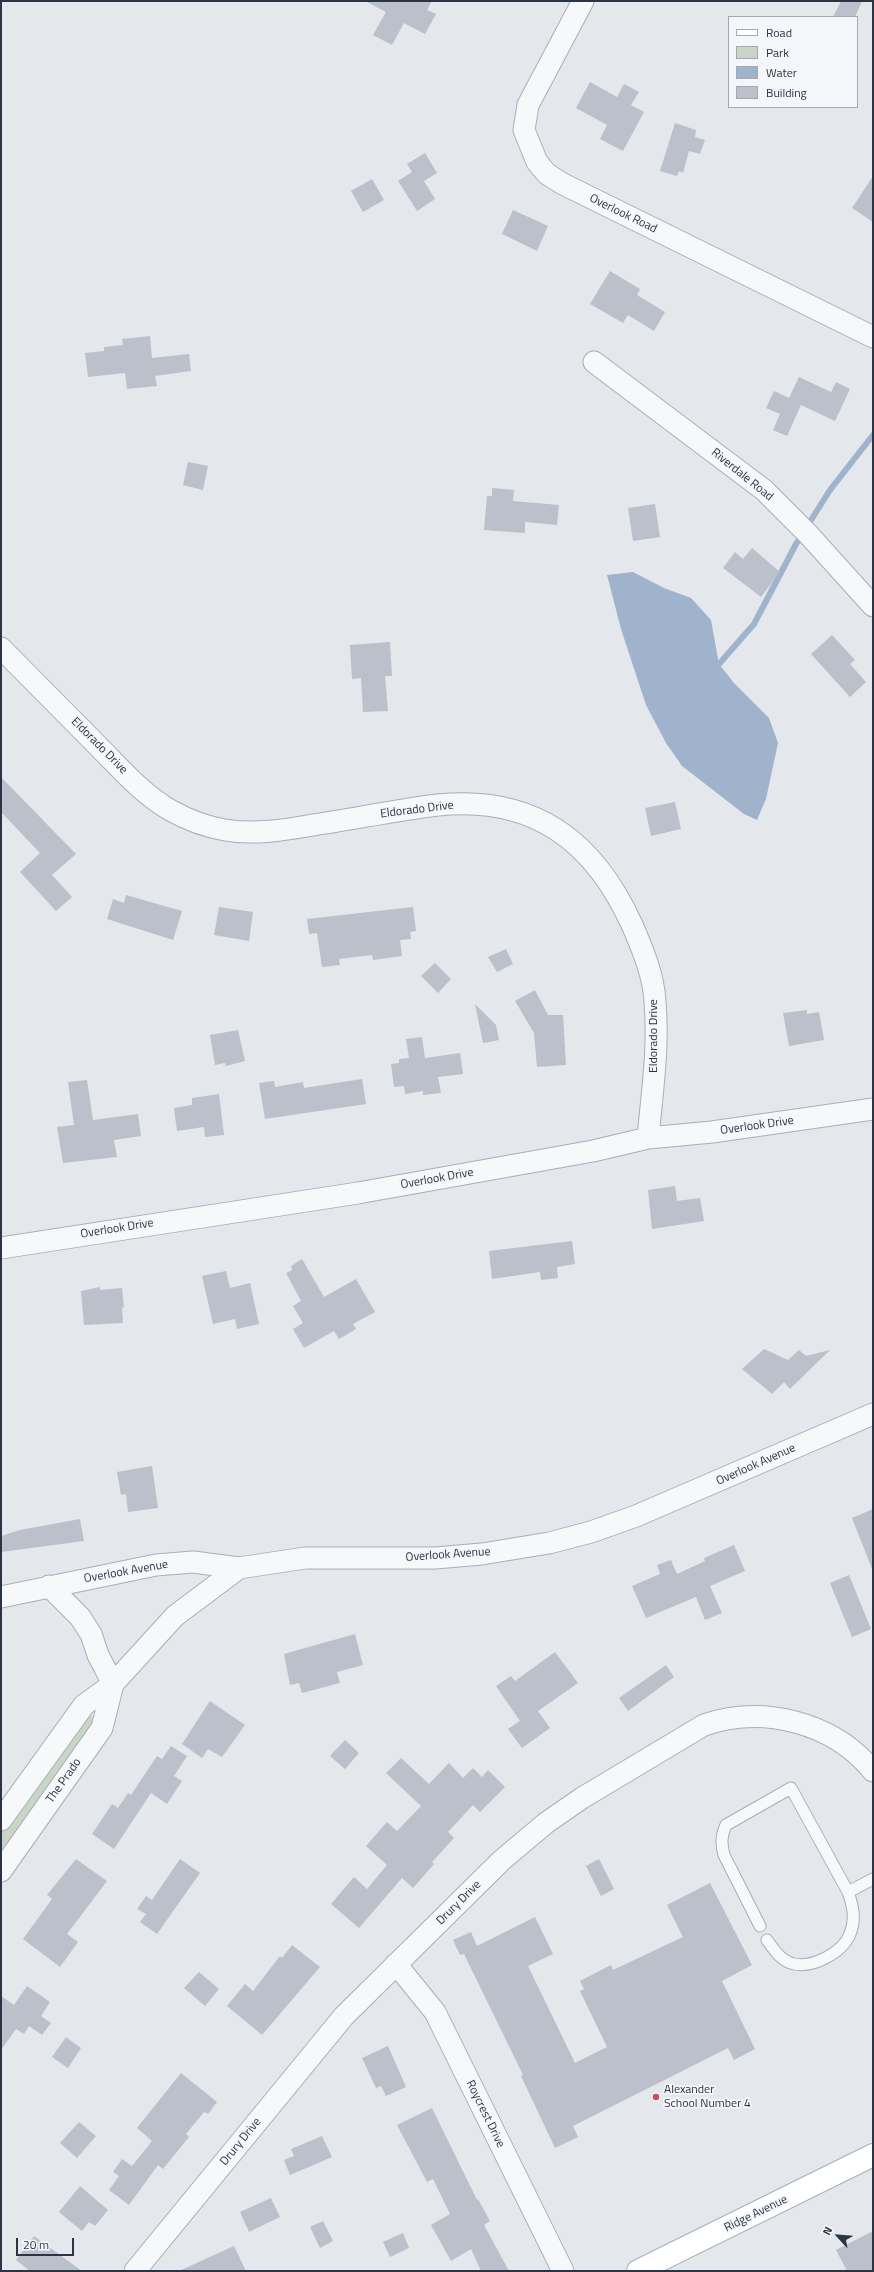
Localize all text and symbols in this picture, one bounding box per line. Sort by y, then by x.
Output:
legend [728,16,858,108]
text: Road [766,23,792,42]
text: Park [766,43,789,62]
text: Water [766,63,797,82]
text: Building [766,83,807,102]
street label: Overlook Road [587,191,659,237]
street label: Riverdale Road [708,446,776,504]
street label: Eldorado Drive [68,715,130,777]
street label: Eldorado Drive [379,798,455,822]
street label: Eldorado Drive [647,999,661,1073]
street label: Overlook Drive [719,1114,795,1138]
street label: Overlook Drive [399,1165,475,1193]
street label: Overlook Drive [79,1216,155,1242]
street label: Overlook Avenue [714,1441,798,1489]
street label: Overlook Avenue [405,1545,491,1565]
street label: Overlook Avenue [83,1558,169,1586]
street label: The Prado [43,1756,85,1806]
street label: Drury Drive [434,1878,484,1928]
street label: Roycrest Drive [462,2078,508,2150]
place label: Alexander School Number 4 [664,2083,751,2111]
marker: Alexander School Number 4 [651,2092,661,2102]
street label: Drury Drive [217,2115,265,2169]
street label: Ridge Avenue [722,2192,790,2236]
north arrow [818,2216,858,2256]
text: N [818,2224,836,2238]
scale bar [18,2230,76,2256]
text: 20 m [23,2235,49,2254]

